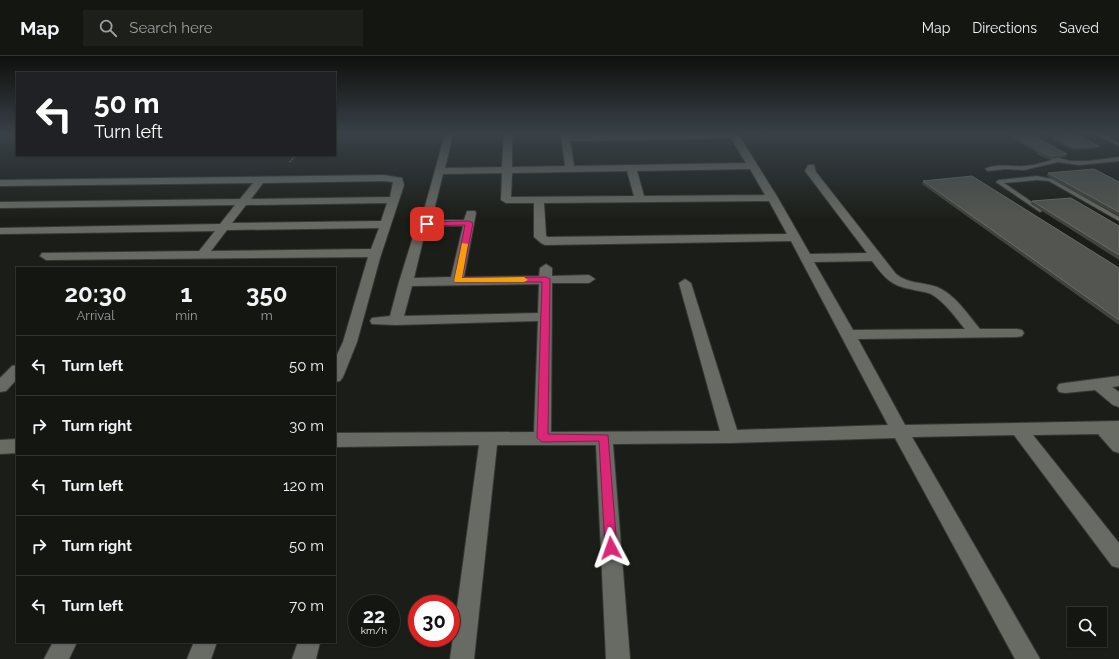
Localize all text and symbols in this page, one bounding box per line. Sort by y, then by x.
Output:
search box [83,10,363,46]
text: Map [20,17,59,39]
icon: search [97,17,119,39]
text: Search here [129,19,213,37]
text: Map [922,20,950,36]
text: Directions [972,20,1037,36]
text: Saved [1059,20,1099,36]
text: 50 m [94,87,160,120]
icon: left [28,88,80,140]
text: Turn left [94,121,163,142]
pin [410,207,444,241]
icon: arrive [416,213,438,235]
text: 20:30 [64,279,127,308]
text: 1 [180,279,192,308]
text: 350 [246,279,288,308]
text: Arrival [77,308,115,323]
text: min [175,308,198,323]
text: m [261,308,273,323]
icon: left [28,355,50,377]
text: Turn left [62,357,123,375]
text: 50 m [289,357,324,375]
icon: right [28,415,50,437]
text: Turn right [62,417,132,435]
text: 30 m [289,417,324,435]
icon: left [28,475,50,497]
text: Turn left [62,477,123,495]
text: 120 m [283,477,324,495]
position arrow [590,527,632,569]
icon: right [28,535,50,557]
text: Turn right [62,537,132,555]
text: 50 m [289,537,324,555]
icon: left [28,595,50,617]
speed limit sign: 30 [408,595,460,647]
text: Turn left [62,597,123,615]
text: 70 m [289,597,324,615]
text: 22 [363,604,385,628]
map controls [1067,607,1107,647]
button: search [1067,607,1107,647]
text: km/h [361,625,387,636]

